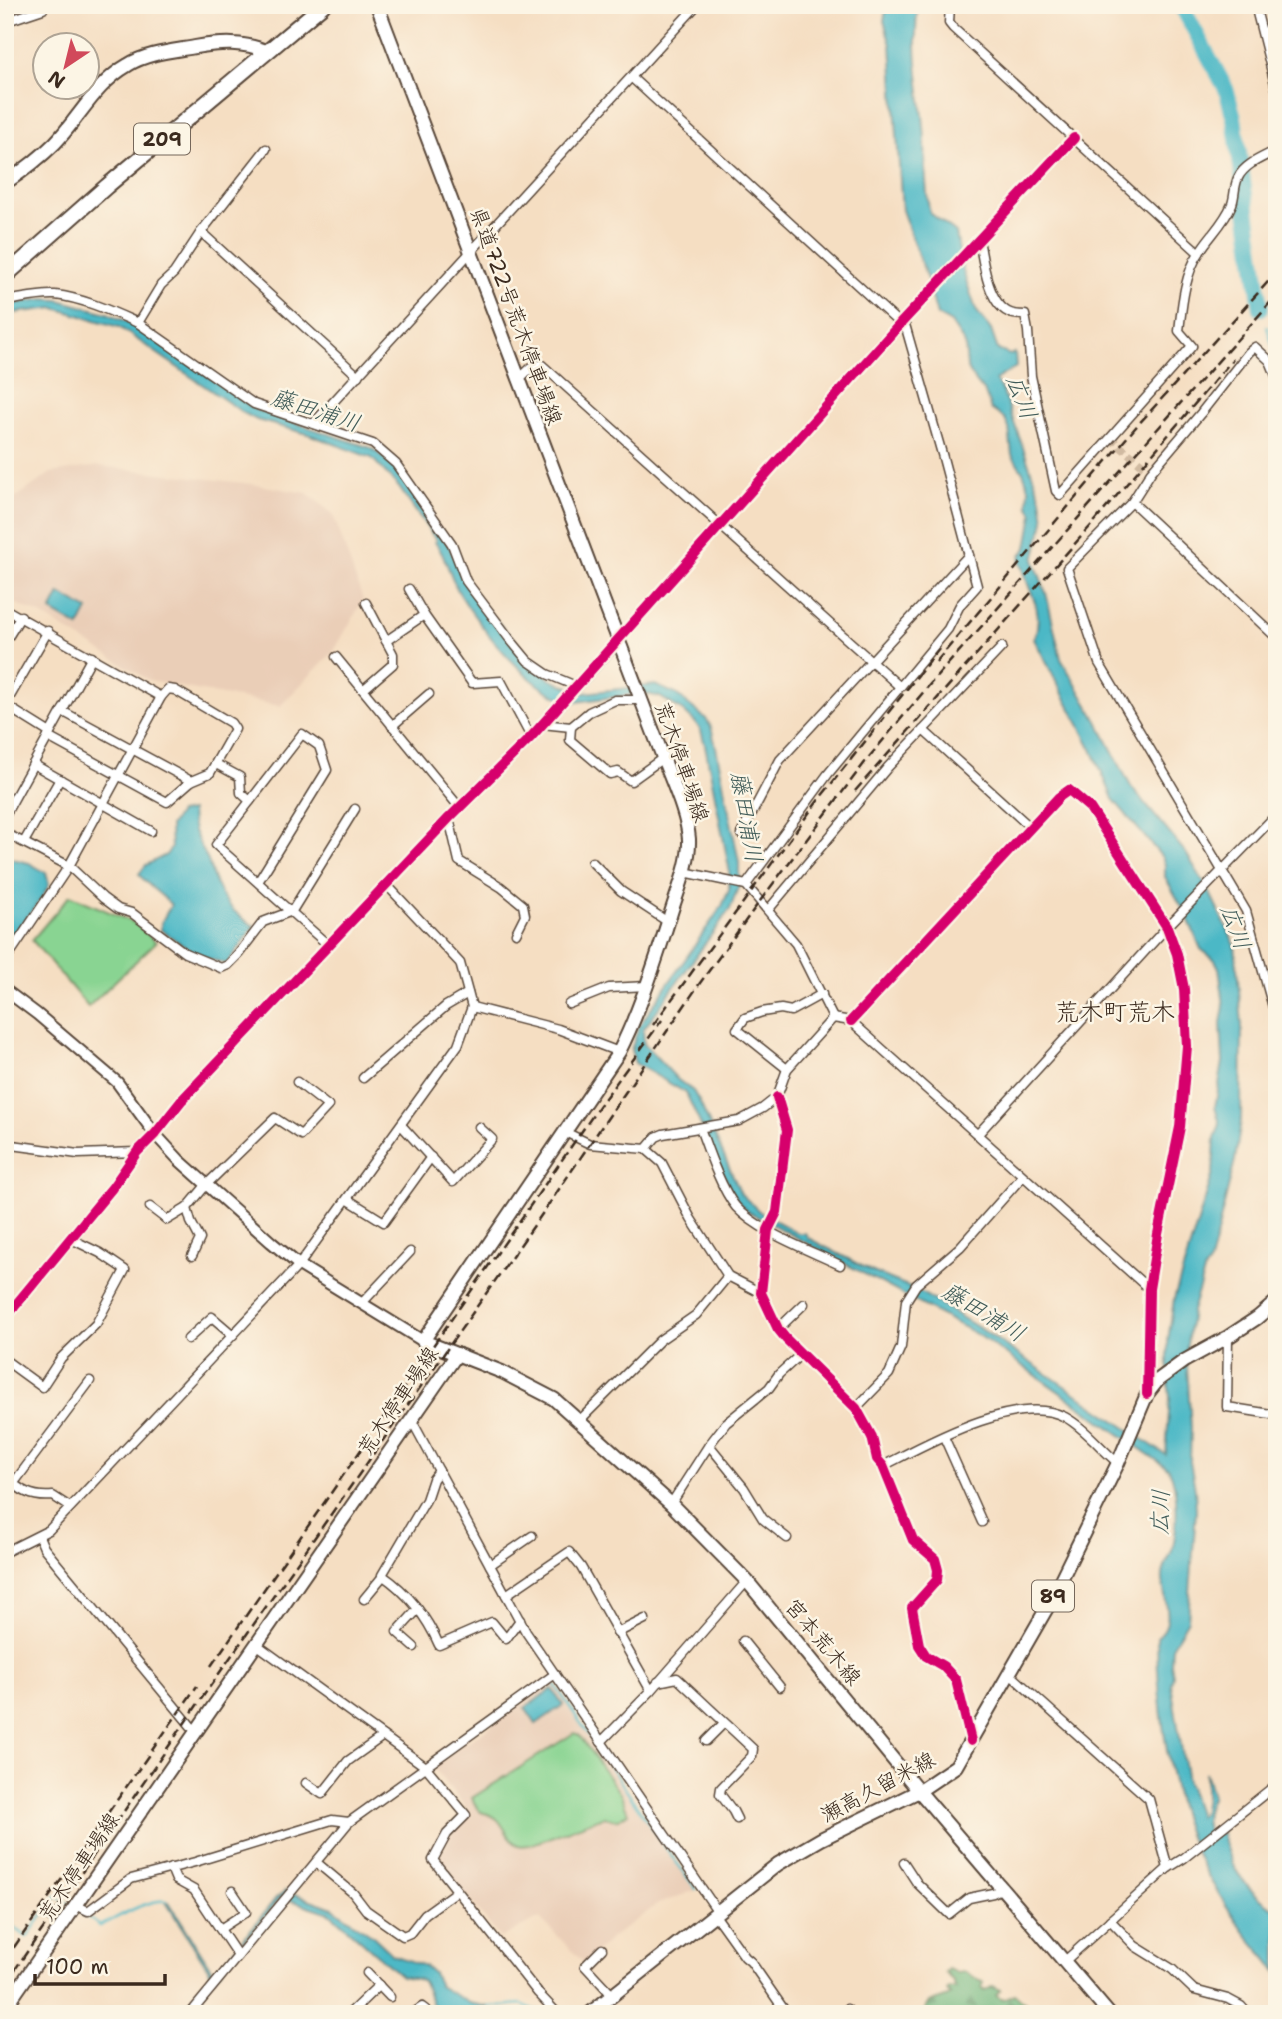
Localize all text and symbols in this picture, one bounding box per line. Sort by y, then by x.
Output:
north arrow [32,32,102,102]
text: N [43,65,70,94]
road number: 209 [134,124,190,154]
street label: 県道722号荒木停車場線 [463,203,569,429]
water label: 広川 [1000,370,1044,424]
water label: 藤田浦川 [268,382,364,438]
street label: 荒木停車場線 [648,698,716,826]
water label: 藤田浦川 [724,769,770,865]
water label: 広川 [1214,900,1258,954]
district label: 荒木町荒木 [1055,996,1175,1028]
water label: 藤田浦川 [937,1275,1031,1349]
street label: 荒木停車場線 [351,1341,445,1461]
water label: 広川 [1144,1488,1176,1536]
road number: 89 [1032,1580,1074,1612]
street label: 宮本荒木線 [779,1593,867,1691]
street label: 瀬高久留米線 [816,1745,940,1829]
street label: 荒木停車場線 [32,1807,126,1927]
scale bar [35,1942,164,1986]
text: 100 m [46,1953,109,1981]

